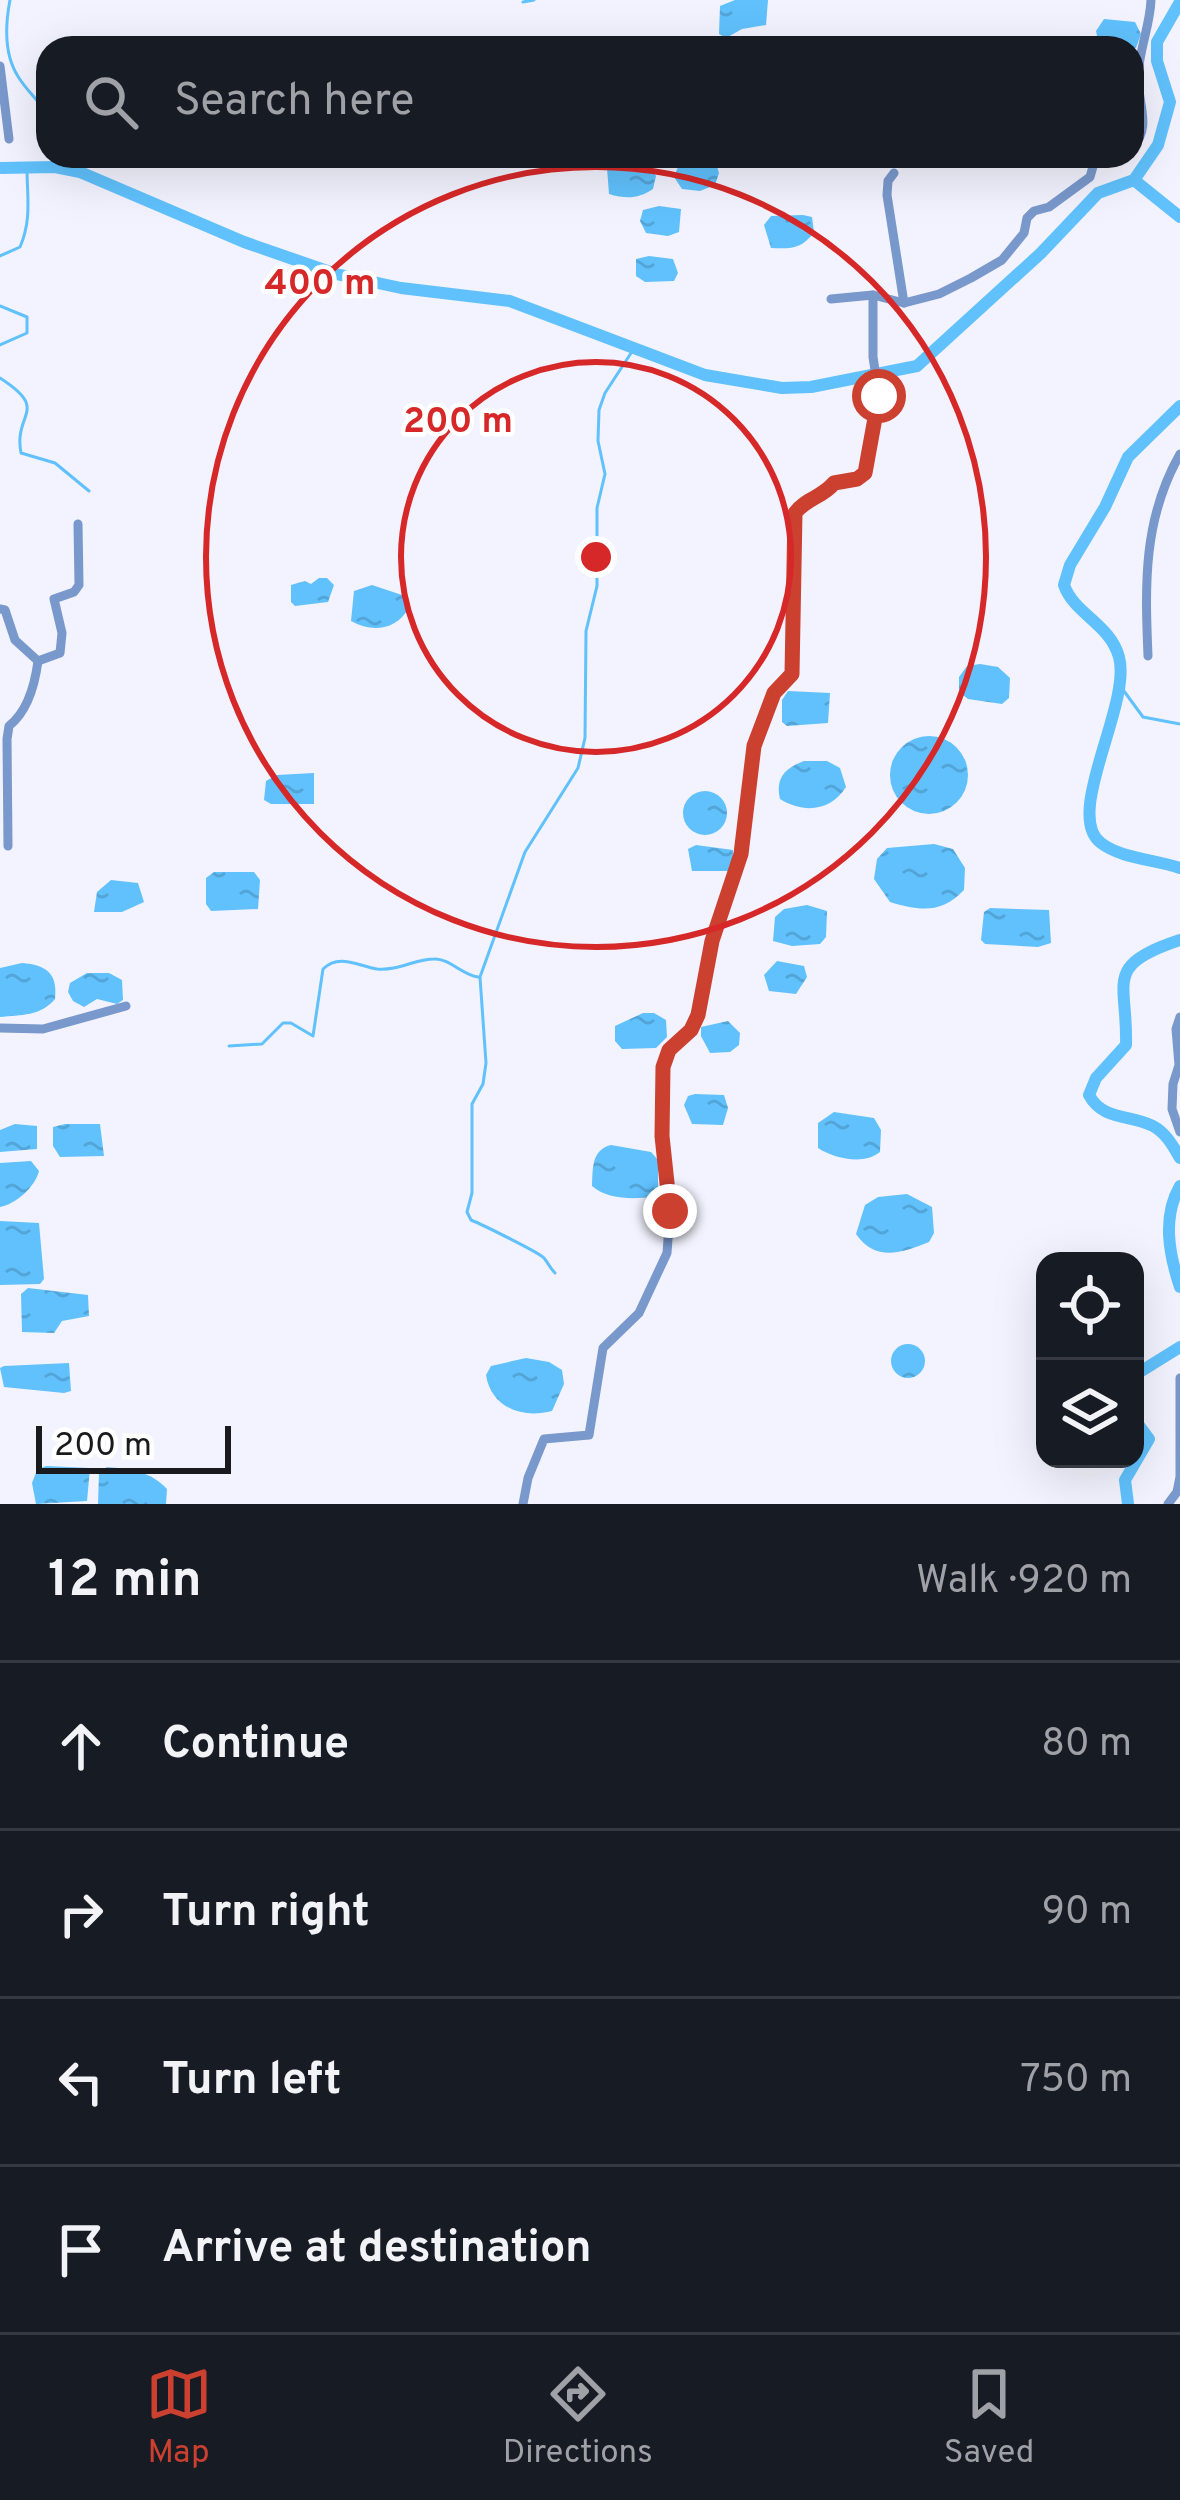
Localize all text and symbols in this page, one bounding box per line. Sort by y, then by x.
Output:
search box [36,36,1144,168]
icon: search [78,69,144,135]
text: Search here [174,74,414,131]
text: 400 m [264,262,376,308]
route start [852,369,906,423]
text: 200 m [403,400,513,446]
centre of rings [575,536,617,578]
route end [643,1184,697,1238]
map controls [1036,1252,1144,1468]
button: locate [1036,1252,1144,1360]
button: layers [1036,1360,1144,1468]
scale bar [36,1420,231,1473]
text: 200 m [54,1426,152,1468]
text: 12 min [48,1550,202,1615]
text: Walk · 920 m [916,1558,1132,1607]
icon: ahead [48,1713,114,1779]
text: Continue [162,1717,349,1774]
text: 80 m [1041,1721,1132,1770]
icon: right [48,1881,114,1947]
text: Turn right [162,1885,370,1942]
text: 90 m [1042,1889,1132,1938]
icon: left [48,2049,114,2115]
text: Turn left [162,2053,341,2110]
text: 750 m [1020,2057,1132,2106]
icon: arrive [48,2217,114,2283]
text: Arrive at destination [162,2221,592,2278]
tab: Map [146,2361,212,2475]
tab: Directions [503,2361,653,2475]
tab: Saved [944,2361,1034,2475]

